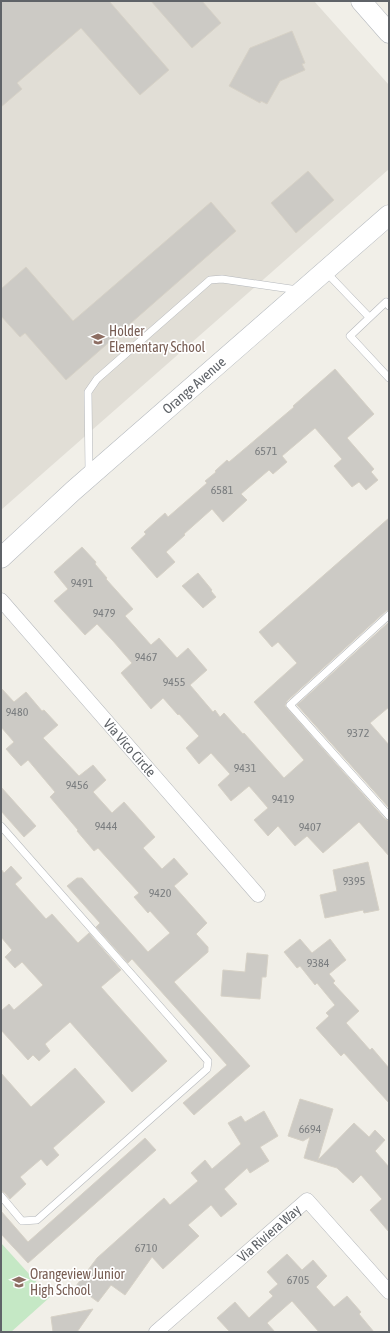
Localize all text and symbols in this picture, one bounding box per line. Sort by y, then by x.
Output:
place label: Holder Elementary School [109,323,205,355]
school or university icon: Holder Elementary School [90,331,106,347]
street label: Orange Avenue [159,354,229,417]
house number: 6571 [255,444,278,458]
house number: 6581 [211,483,234,497]
house number: 9491 [71,576,94,590]
house number: 9479 [93,606,116,620]
house number: 9467 [135,650,158,664]
house number: 9455 [163,675,185,689]
house number: 9480 [6,705,29,719]
street label: Via Vico Circle [100,716,159,780]
house number: 9372 [347,726,369,740]
house number: 9431 [234,761,257,775]
house number: 9456 [66,778,89,792]
house number: 9419 [272,792,295,806]
house number: 9444 [95,819,118,833]
house number: 9407 [299,820,322,834]
house number: 9395 [343,874,365,888]
house number: 9420 [149,886,172,900]
house number: 9384 [307,956,330,970]
house number: 6694 [299,1122,322,1136]
street label: Via Riviera Way [234,1201,304,1265]
house number: 6710 [135,1241,158,1255]
place label: Orangeview Junior High School [30,1266,126,1298]
house number: 6705 [287,1273,309,1287]
school or university icon: Orangeview Junior High School [11,1274,27,1290]

